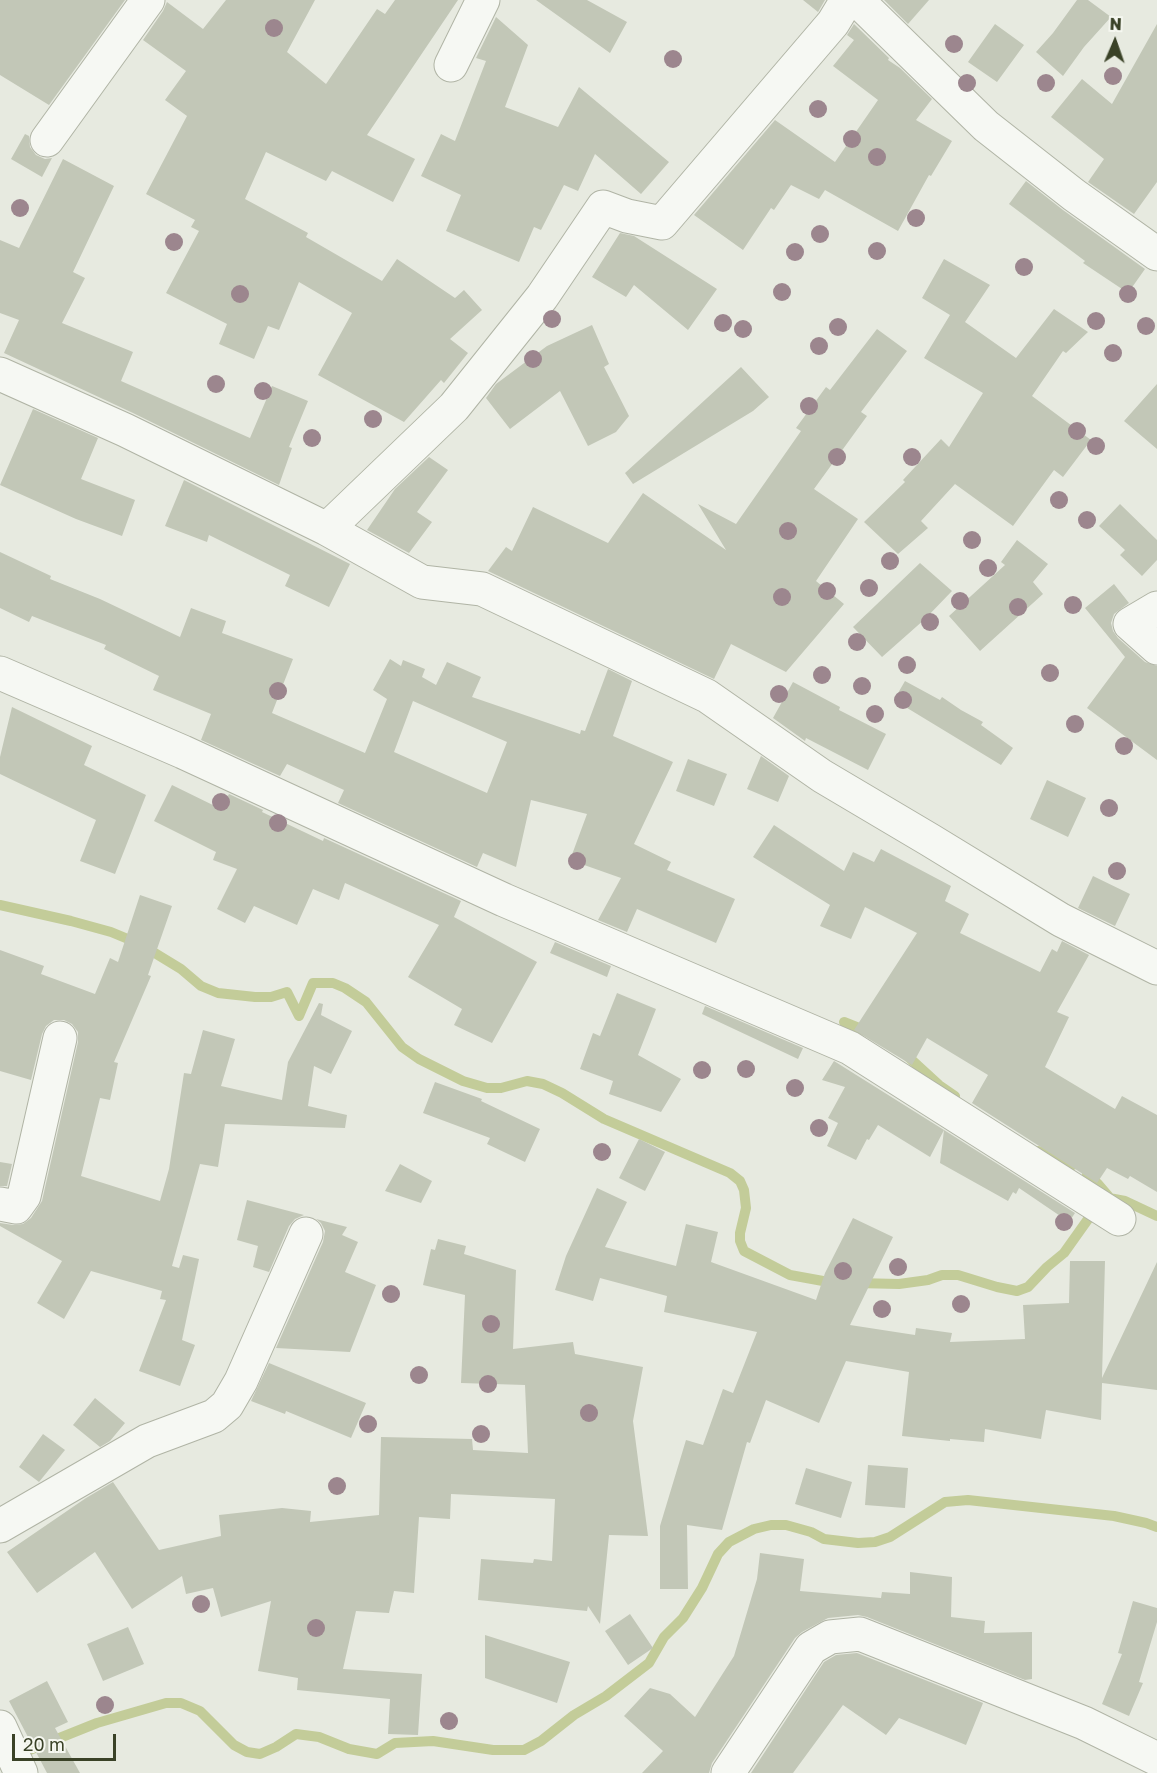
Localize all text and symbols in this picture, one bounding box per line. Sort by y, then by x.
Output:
north arrow [1085,12,1145,72]
text: N [1109,14,1122,34]
scale bar [15,1722,118,1760]
text: 20 m [23,1733,65,1755]

